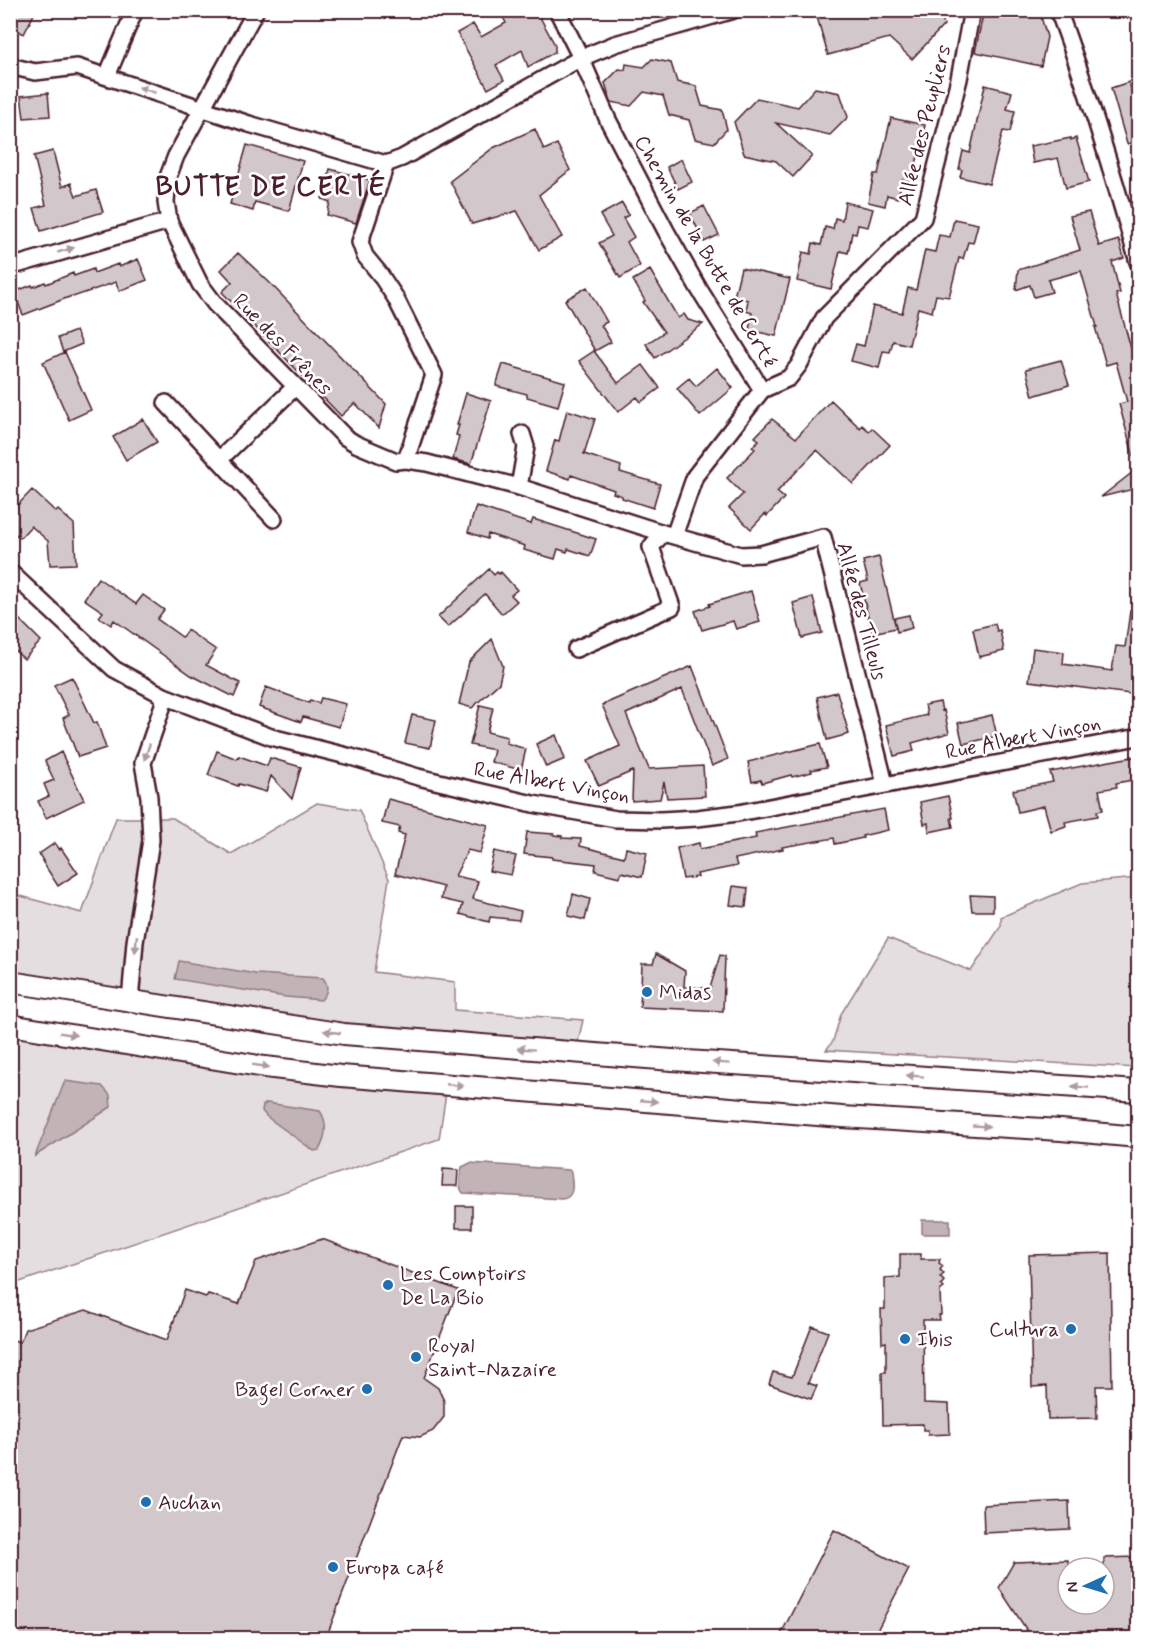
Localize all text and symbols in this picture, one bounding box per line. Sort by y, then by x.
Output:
street label: Allée des Peupliers [891,42,959,209]
one-way arrow [138,84,156,94]
street label: Chemin de la Butte de Certé [627,130,783,373]
district label: BUTTE DE CERTÉ [155,169,387,205]
one-way arrow [58,245,76,254]
street label: Rue des Frênes [226,287,338,402]
street label: Allée des Tilleuls [829,539,893,683]
street label: Rue Albert Vinçon [943,709,1103,767]
one-way arrow [142,743,152,761]
street label: Rue Albert Vinçon [472,755,632,810]
one-way arrow [131,935,140,954]
place label: Midas [659,979,711,1007]
marker: Midas [640,985,654,999]
one-way arrow [322,1027,341,1036]
one-way arrow [59,1030,78,1039]
one-way arrow [517,1044,536,1053]
one-way arrow [711,1059,730,1068]
one-way arrow [251,1061,270,1070]
one-way arrow [906,1071,925,1081]
one-way arrow [445,1080,464,1090]
one-way arrow [1071,1082,1090,1091]
one-way arrow [640,1096,659,1106]
one-way arrow [972,1121,991,1130]
place label: Les Comptoirs De La Bio [400,1260,526,1312]
marker: Les Comptoirs De La Bio [381,1278,395,1292]
place label: Cultura [989,1316,1059,1344]
marker: Cultura [1064,1322,1078,1336]
place label: Ibis [917,1326,953,1354]
place label: Royal Saint-Nazaire [428,1332,557,1384]
marker: Ibis [898,1332,912,1346]
marker: Royal Saint-Nazaire [409,1350,423,1364]
place label: Bagel Corner [235,1376,355,1406]
marker: Bagel Corner [360,1382,374,1396]
place label: Auchan [158,1489,221,1517]
marker: Auchan [139,1495,153,1509]
place label: Europa café [345,1554,444,1582]
north arrow [1056,1556,1116,1616]
marker: Europa café [326,1560,340,1574]
text: N [1062,1581,1083,1593]

